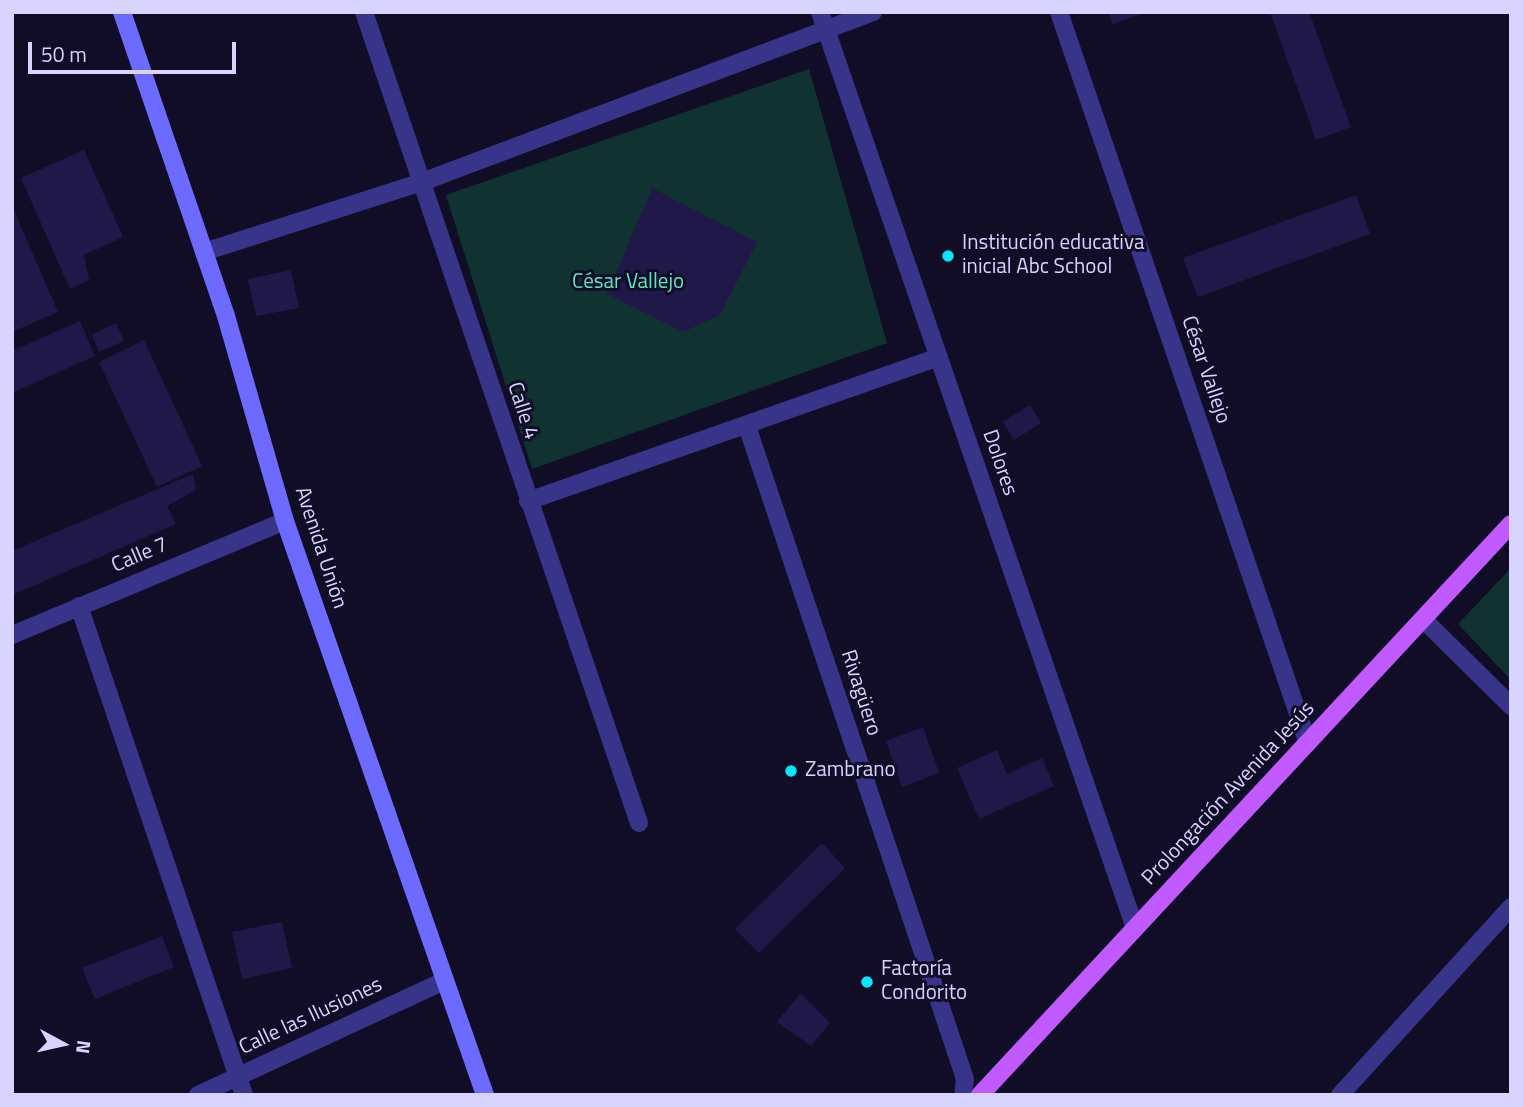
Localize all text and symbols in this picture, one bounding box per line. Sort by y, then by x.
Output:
scale bar [32,28,240,72]
text: 50 m [41,38,87,70]
place label: Institución educativa inicial Abc School [962,231,1144,281]
marker: Institución educativa inicial Abc School [940,248,956,264]
park label: César Vallejo [572,270,684,296]
street label: César Vallejo [1175,313,1235,427]
street label: Calle 4 [501,379,543,443]
street label: Dolores [976,427,1022,499]
street label: Avenida Unión [288,484,352,612]
street label: Calle 7 [108,533,172,579]
street label: Rivagüero [834,647,886,739]
street label: Prolongación Avenida Jesús [1137,697,1321,891]
place label: Zambrano [805,758,896,784]
marker: Zambrano [783,763,799,779]
place label: Factoría Condorito [881,957,967,1007]
street label: Calle las Ilusiones [235,973,387,1061]
marker: Factoría Condorito [859,974,875,990]
north arrow [28,1009,98,1079]
text: N [69,1038,100,1056]

